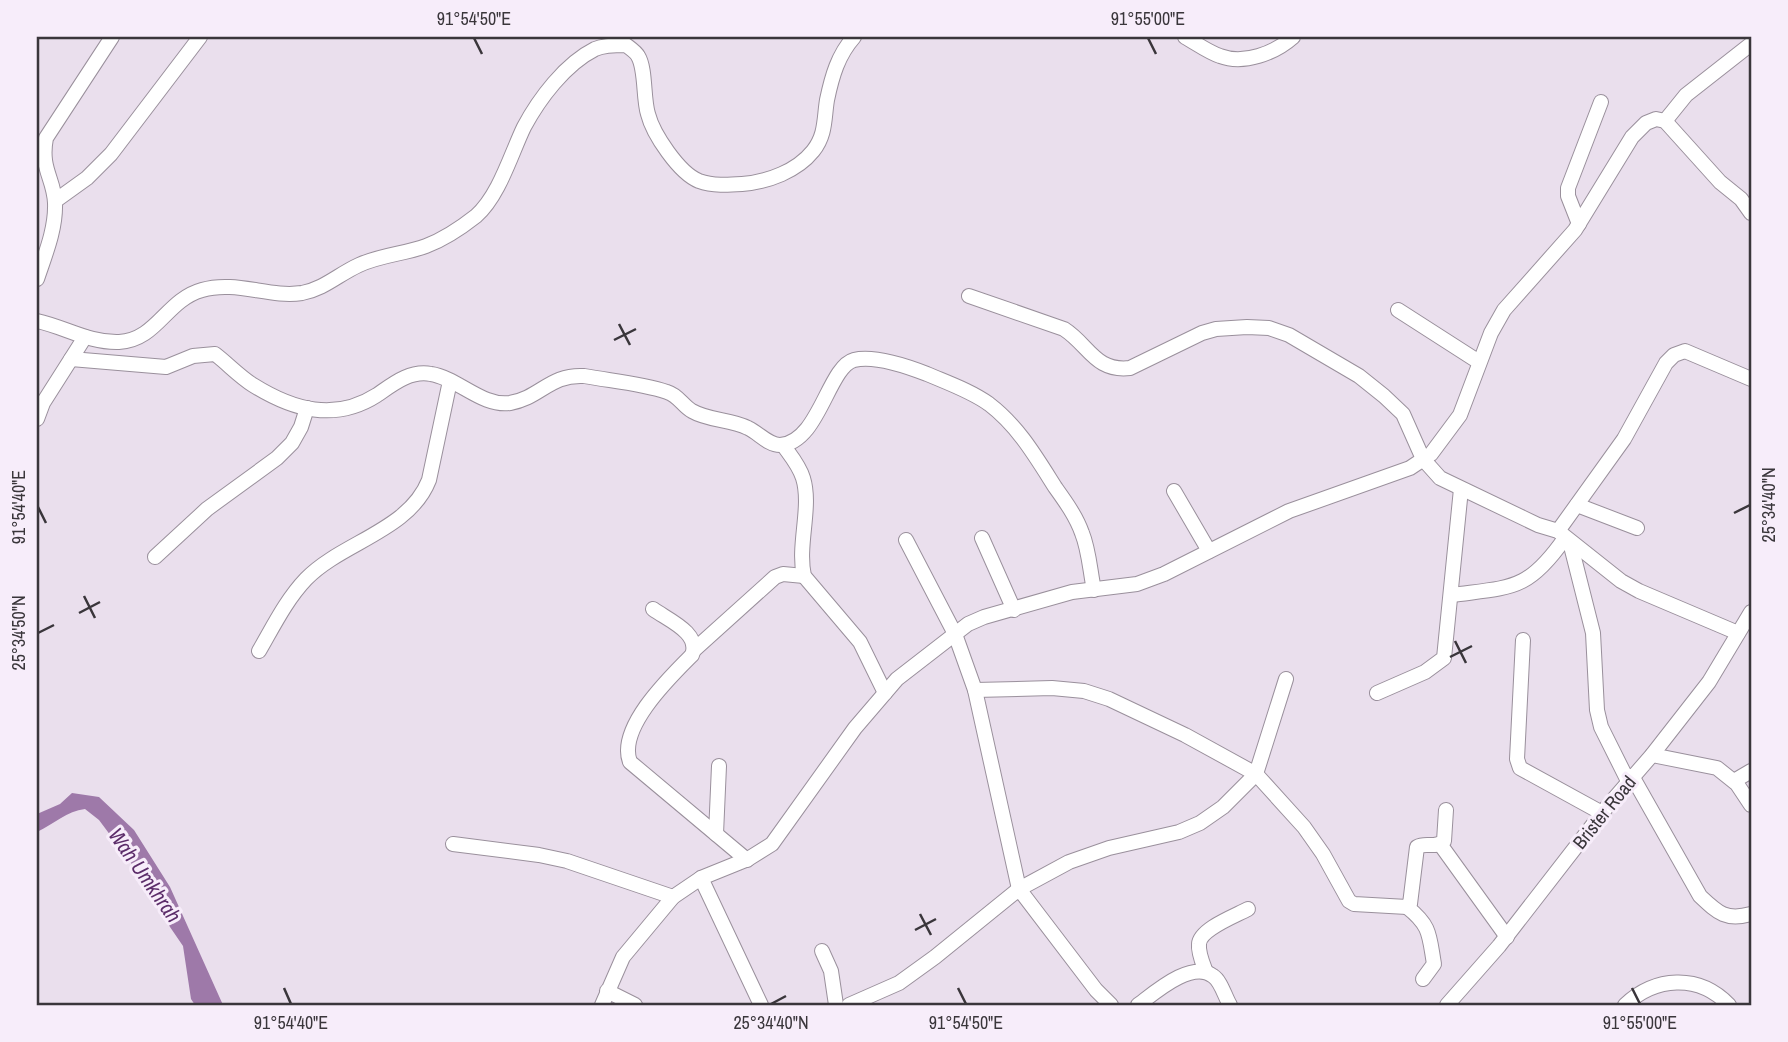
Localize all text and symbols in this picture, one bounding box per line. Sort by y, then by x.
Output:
text: 91°54'50"E [437,6,511,31]
text: 91°55'00"E [1111,6,1185,31]
text: 25°34'40"N [1756,467,1781,543]
text: 91°54'40"E [6,470,31,544]
text: 25°34'50"N [6,595,31,671]
street label: Brister Road [1566,770,1642,854]
water label: Wah Umkhrah [102,822,188,928]
text: 91°54'40"E [254,1010,328,1035]
text: 25°34'40"N [733,1010,809,1035]
text: 91°54'50"E [929,1010,1003,1035]
text: 91°55'00"E [1603,1010,1677,1035]

